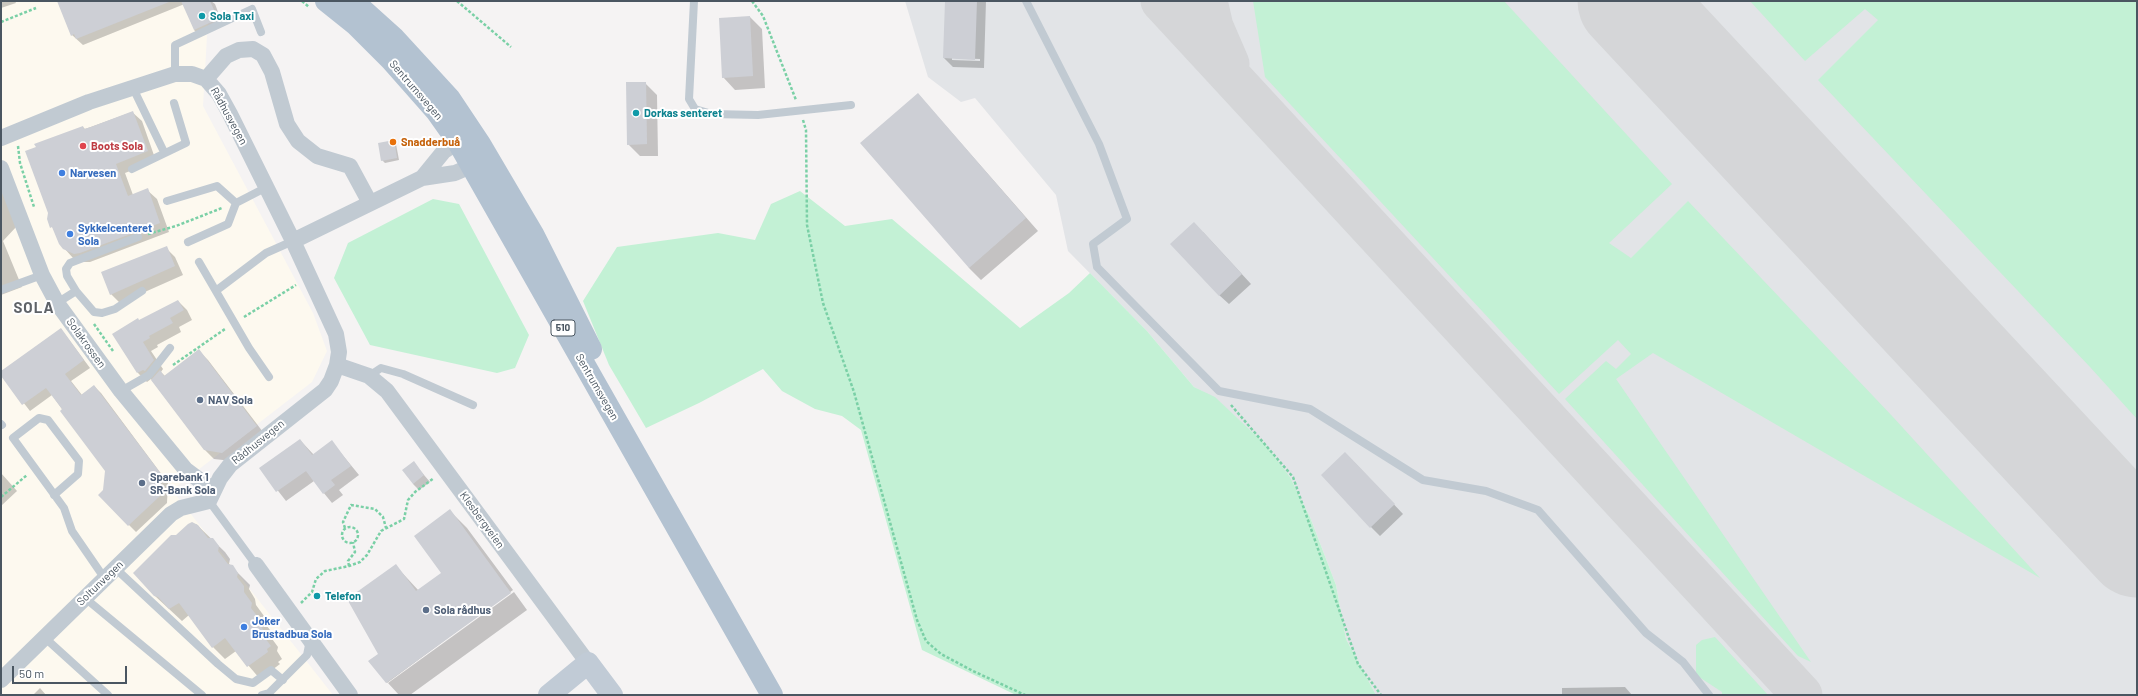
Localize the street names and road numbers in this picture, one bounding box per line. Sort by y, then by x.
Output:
street label: Sentrumsvegen [387,57,445,123]
street label: Rådhusvegen [208,85,250,147]
street label: Solakrossen [64,316,108,370]
road number: 510 [551,320,575,336]
street label: Sentrumsvegen [573,351,621,423]
street label: Rådhusvegen [229,417,287,467]
street label: Klesbergveien [457,489,507,551]
street label: Soltunvegen [74,558,126,608]

